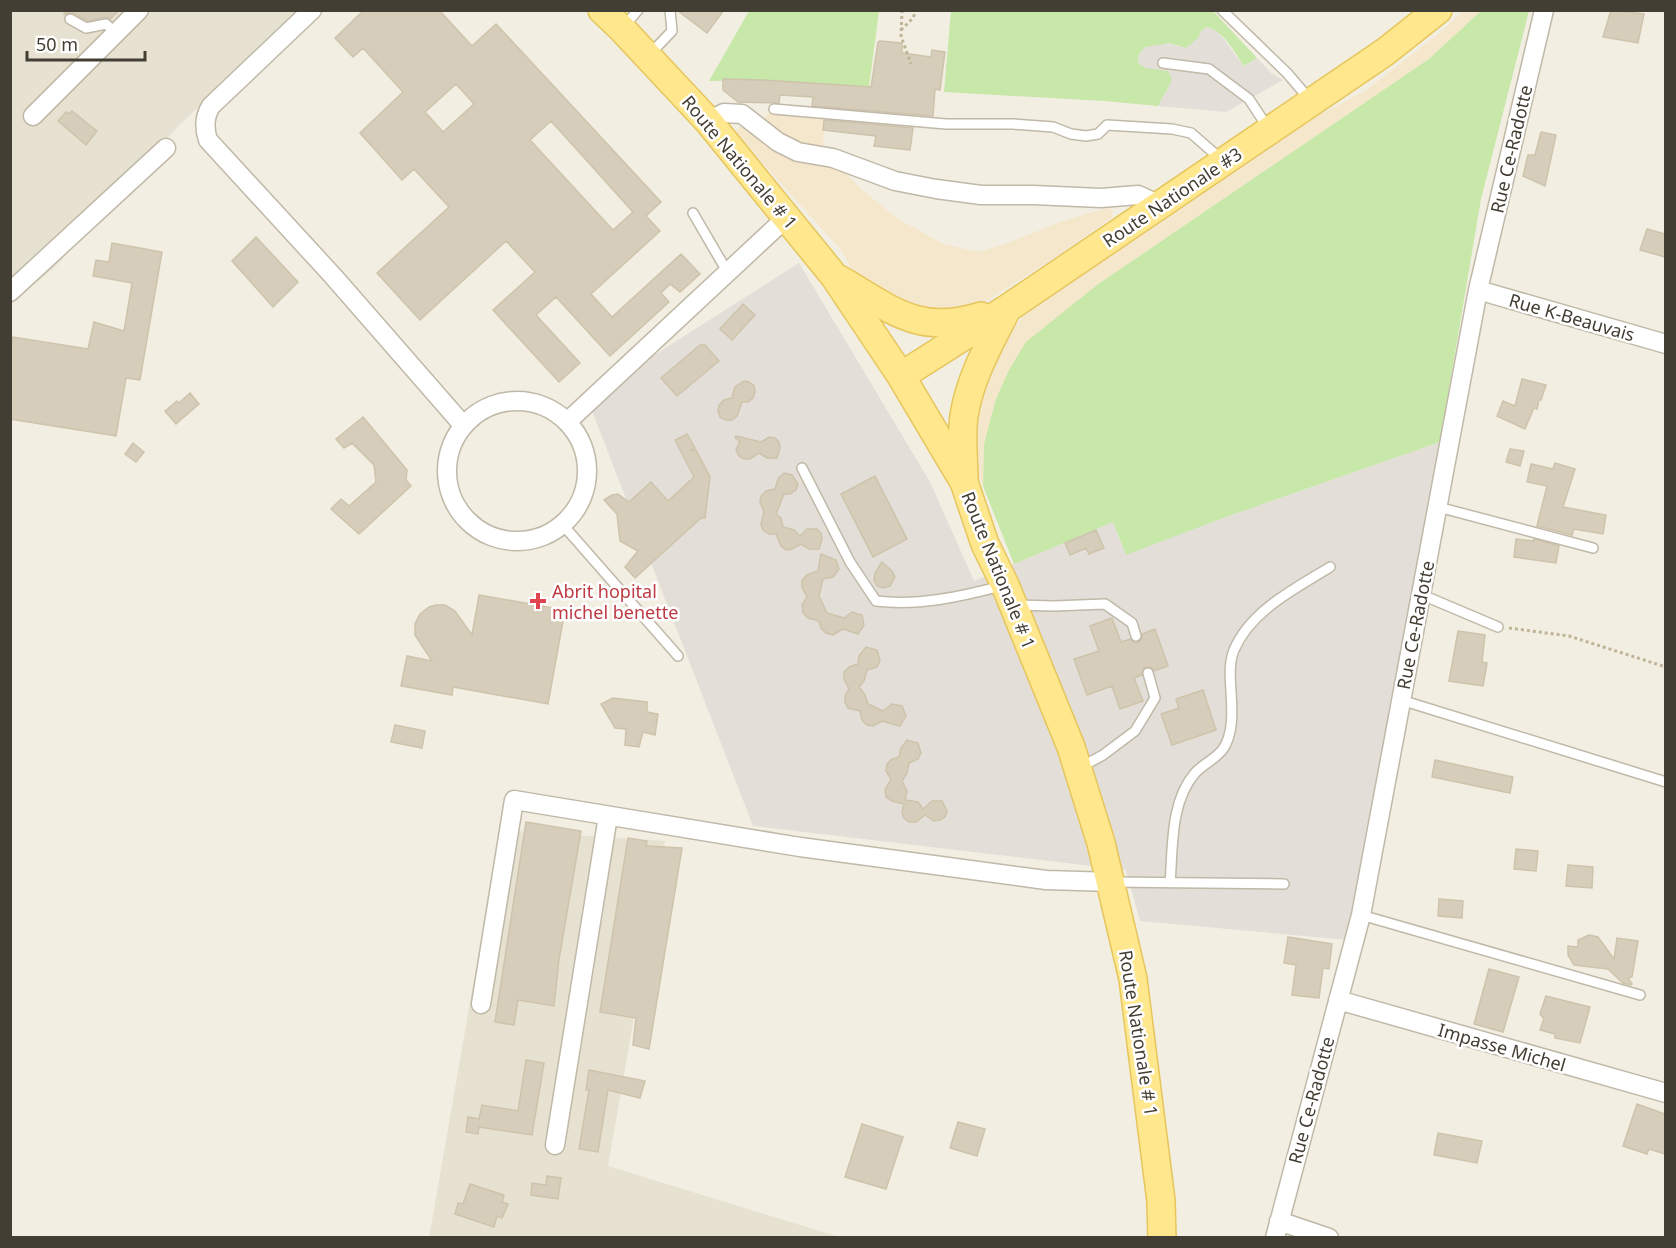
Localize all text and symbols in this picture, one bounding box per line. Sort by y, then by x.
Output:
scale bar [27,24,146,62]
text: 50 m [36,32,78,56]
street label: Rue Ce-Radotte [1485,83,1537,215]
street label: Route Nationale # 1 [677,90,803,234]
street label: Route Nationale #3 [1098,141,1246,253]
street label: Rue K-Beauvais [1506,288,1638,346]
street label: Route Nationale # 1 [956,488,1042,652]
street label: Rue Ce-Radotte [1391,558,1439,692]
place label: Abrit hopital michel benette [552,579,678,624]
marker: Abrit hopital michel benette [529,592,547,610]
street label: Route Nationale # 1 [1114,948,1164,1118]
street label: Impasse Michel [1435,1017,1569,1077]
street label: Rue Ce-Radotte [1282,1034,1340,1166]

